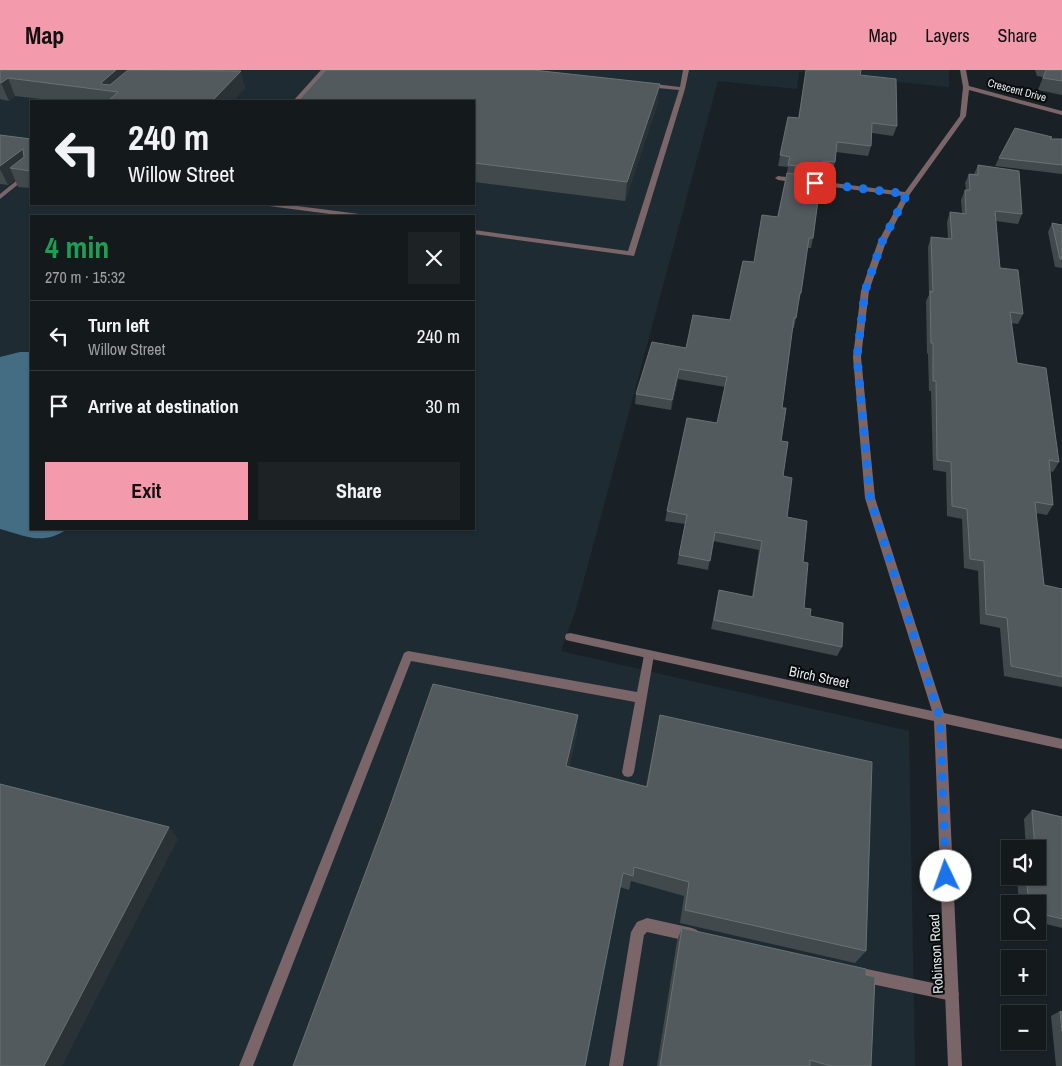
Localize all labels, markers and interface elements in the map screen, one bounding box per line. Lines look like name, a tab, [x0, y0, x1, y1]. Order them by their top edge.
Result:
text: Map	[25, 19, 64, 51]
text: Map	[869, 23, 897, 48]
text: Layers	[925, 23, 970, 48]
text: Share	[998, 23, 1037, 48]
street label: Crescent Drive	[986, 75, 1048, 105]
text: 240 m	[128, 114, 209, 161]
icon: left	[45, 120, 110, 185]
text: Willow Street	[128, 159, 234, 189]
pin	[794, 162, 836, 204]
icon: arrive	[801, 169, 829, 197]
text: 4 min	[45, 227, 109, 267]
button: close	[408, 232, 460, 284]
text: 270 m · 15:32	[45, 266, 125, 288]
text: Turn left	[88, 312, 149, 338]
icon: left	[45, 322, 73, 350]
text: 240 m	[417, 323, 460, 349]
text: Willow Street	[88, 338, 165, 360]
icon: arrive	[45, 392, 73, 420]
text: Arrive at destination	[88, 393, 239, 419]
text: 30 m	[425, 393, 460, 419]
button: Exit	[45, 462, 248, 520]
button: Share	[258, 462, 460, 520]
street label: Birch Street	[787, 662, 851, 692]
map controls	[1001, 840, 1046, 1050]
button: sound	[1001, 840, 1046, 885]
position arrow	[919, 849, 971, 901]
button: search	[1001, 895, 1046, 940]
street label: Robinson Road	[925, 914, 947, 994]
button: +	[1001, 950, 1046, 995]
button: −	[1001, 1005, 1046, 1050]

